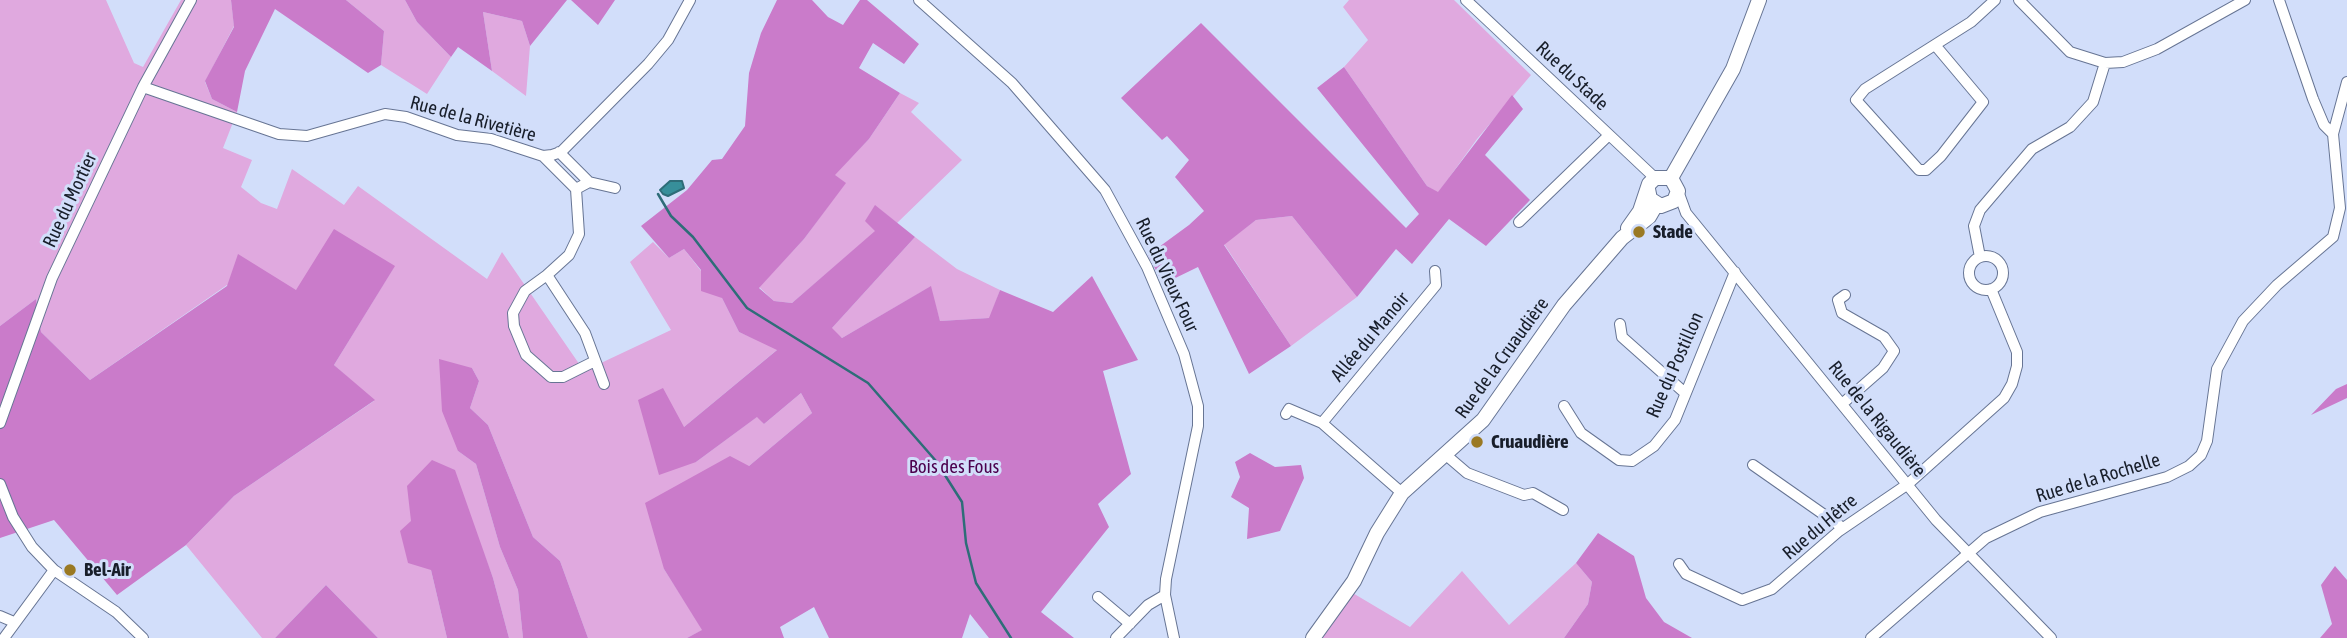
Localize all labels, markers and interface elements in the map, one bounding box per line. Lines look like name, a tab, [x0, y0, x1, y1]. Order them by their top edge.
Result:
street label: Rue du Stade	[1531, 37, 1613, 115]
street label: Rue de la Rivetière	[408, 91, 538, 147]
street label: Rue du Mortier	[38, 149, 102, 251]
street label: Rue du Vieux Four	[1131, 214, 1203, 336]
place label: Stade	[1653, 221, 1693, 243]
marker: Stade	[1631, 224, 1647, 240]
street label: Allée du Manoir	[1326, 288, 1414, 386]
street label: Rue de la Cruaudière	[1450, 293, 1554, 423]
street label: Rue du Postillon	[1642, 309, 1708, 421]
street label: Rue de la Rigaudière	[1823, 356, 1931, 482]
place label: Cruaudière	[1491, 431, 1569, 453]
marker: Cruaudière	[1469, 434, 1485, 450]
street label: Rue de la Rochelle	[2033, 448, 2163, 508]
park label: Bois des Fous	[909, 456, 999, 478]
street label: Rue du Hêtre	[1778, 489, 1862, 565]
place label: Bel-Air	[84, 559, 131, 581]
marker: Bel-Air	[62, 562, 78, 578]

